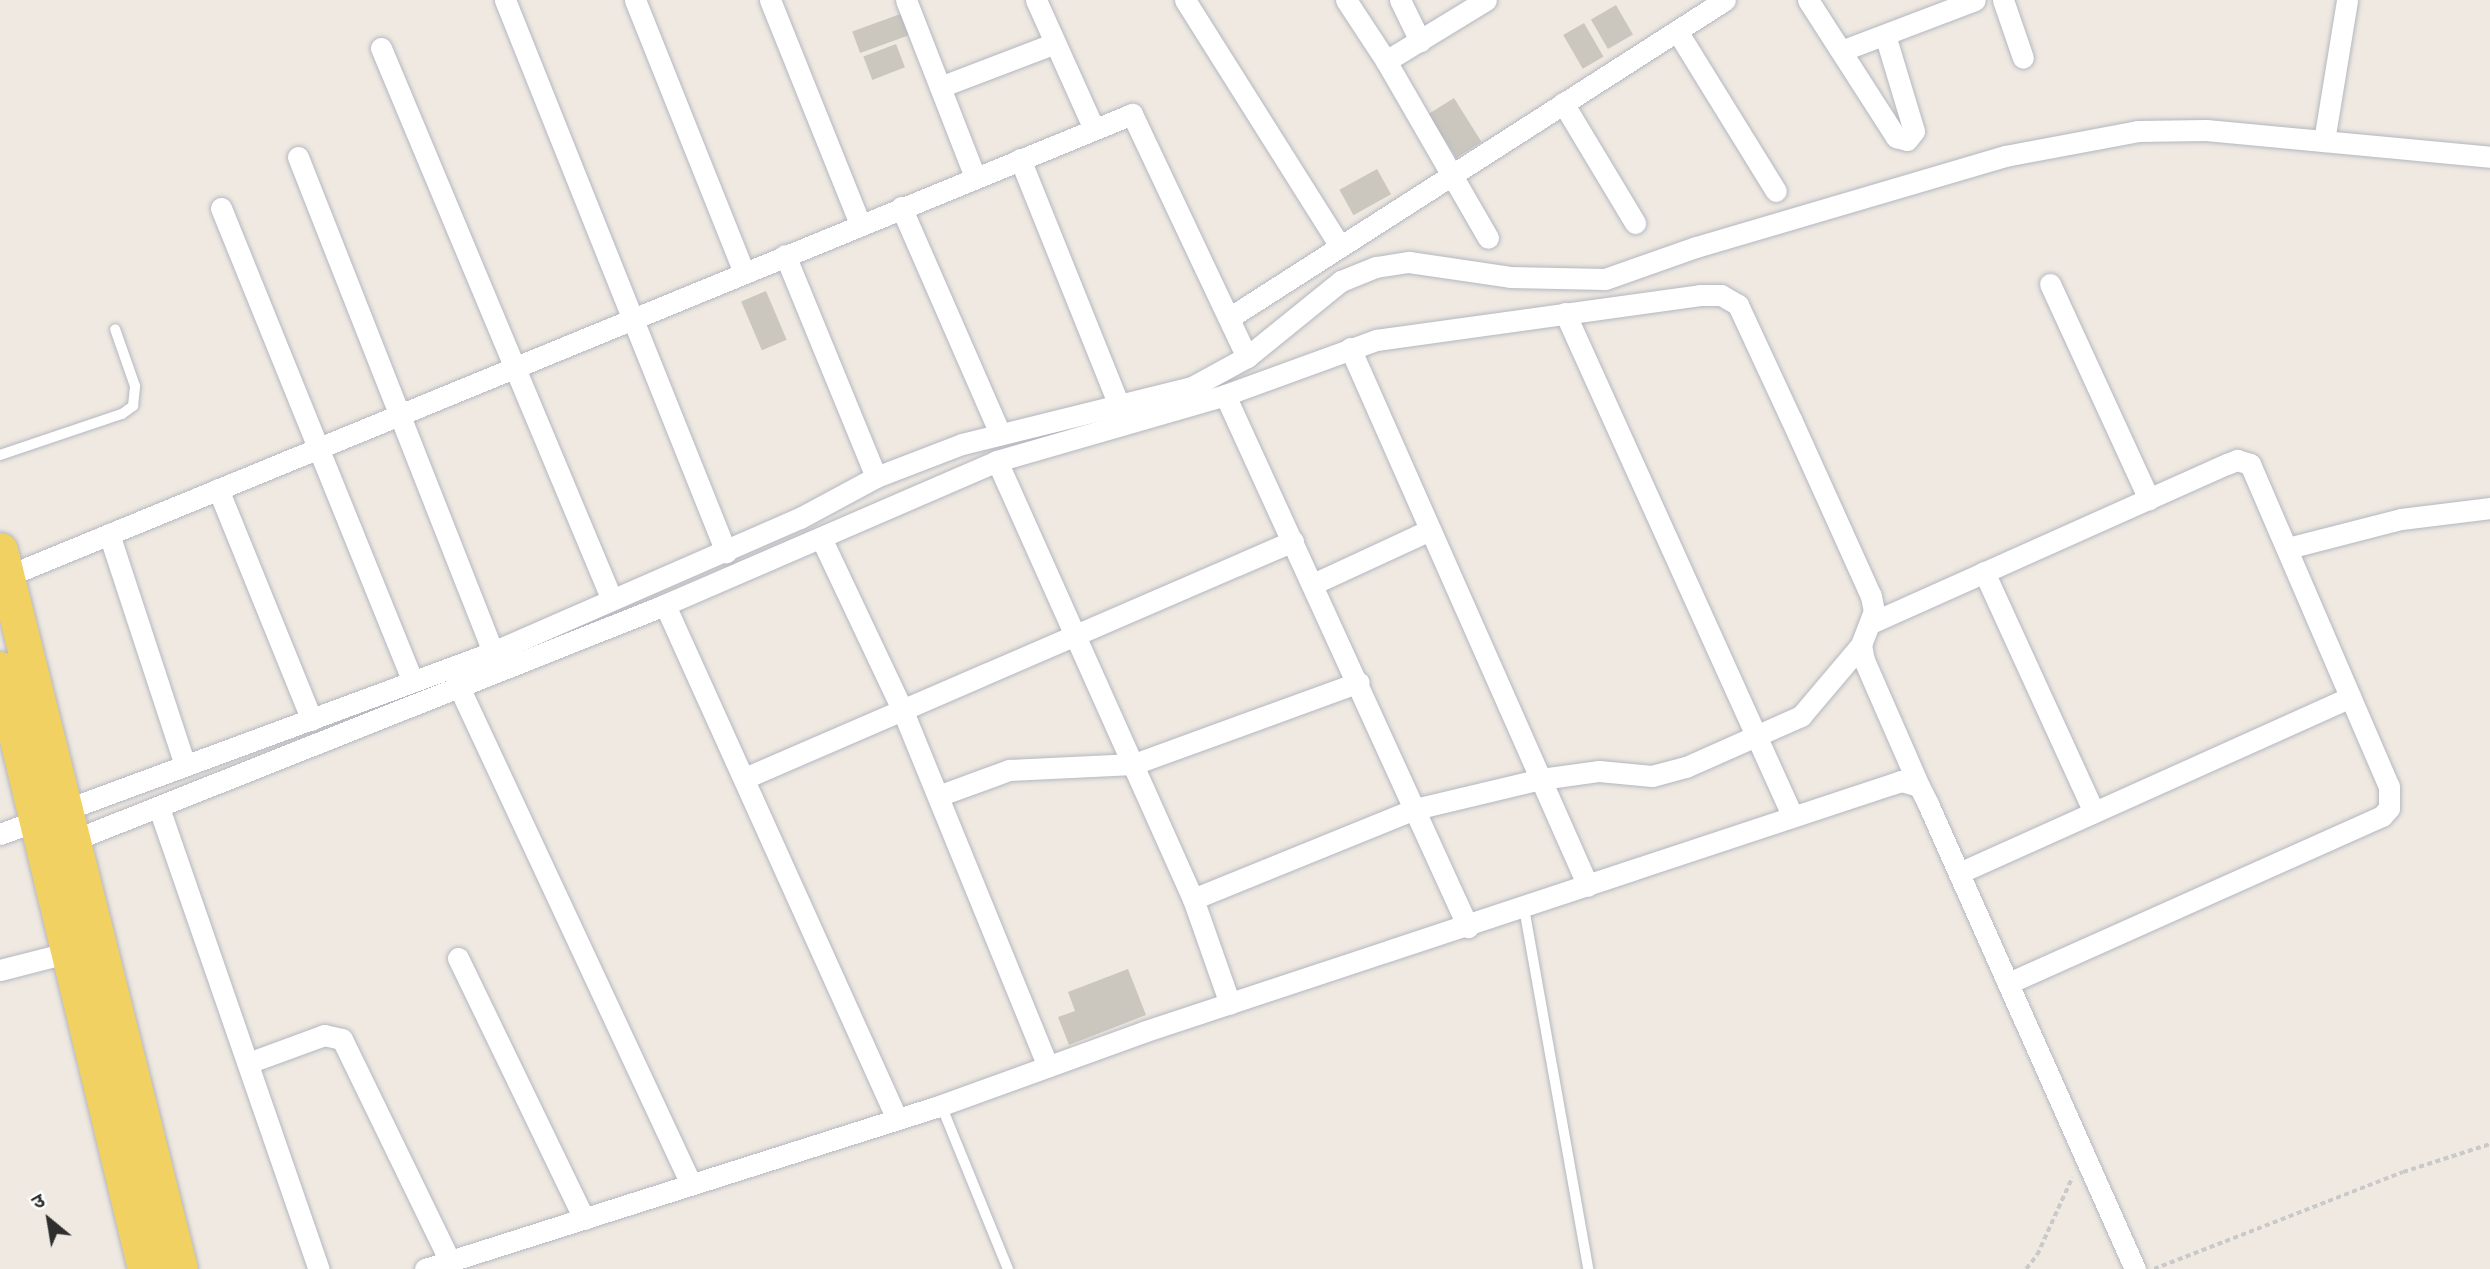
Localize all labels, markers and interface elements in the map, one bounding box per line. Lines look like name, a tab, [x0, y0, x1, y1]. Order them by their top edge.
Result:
north arrow	[14, 1185, 84, 1255]
text: उ	[28, 1189, 49, 1214]

